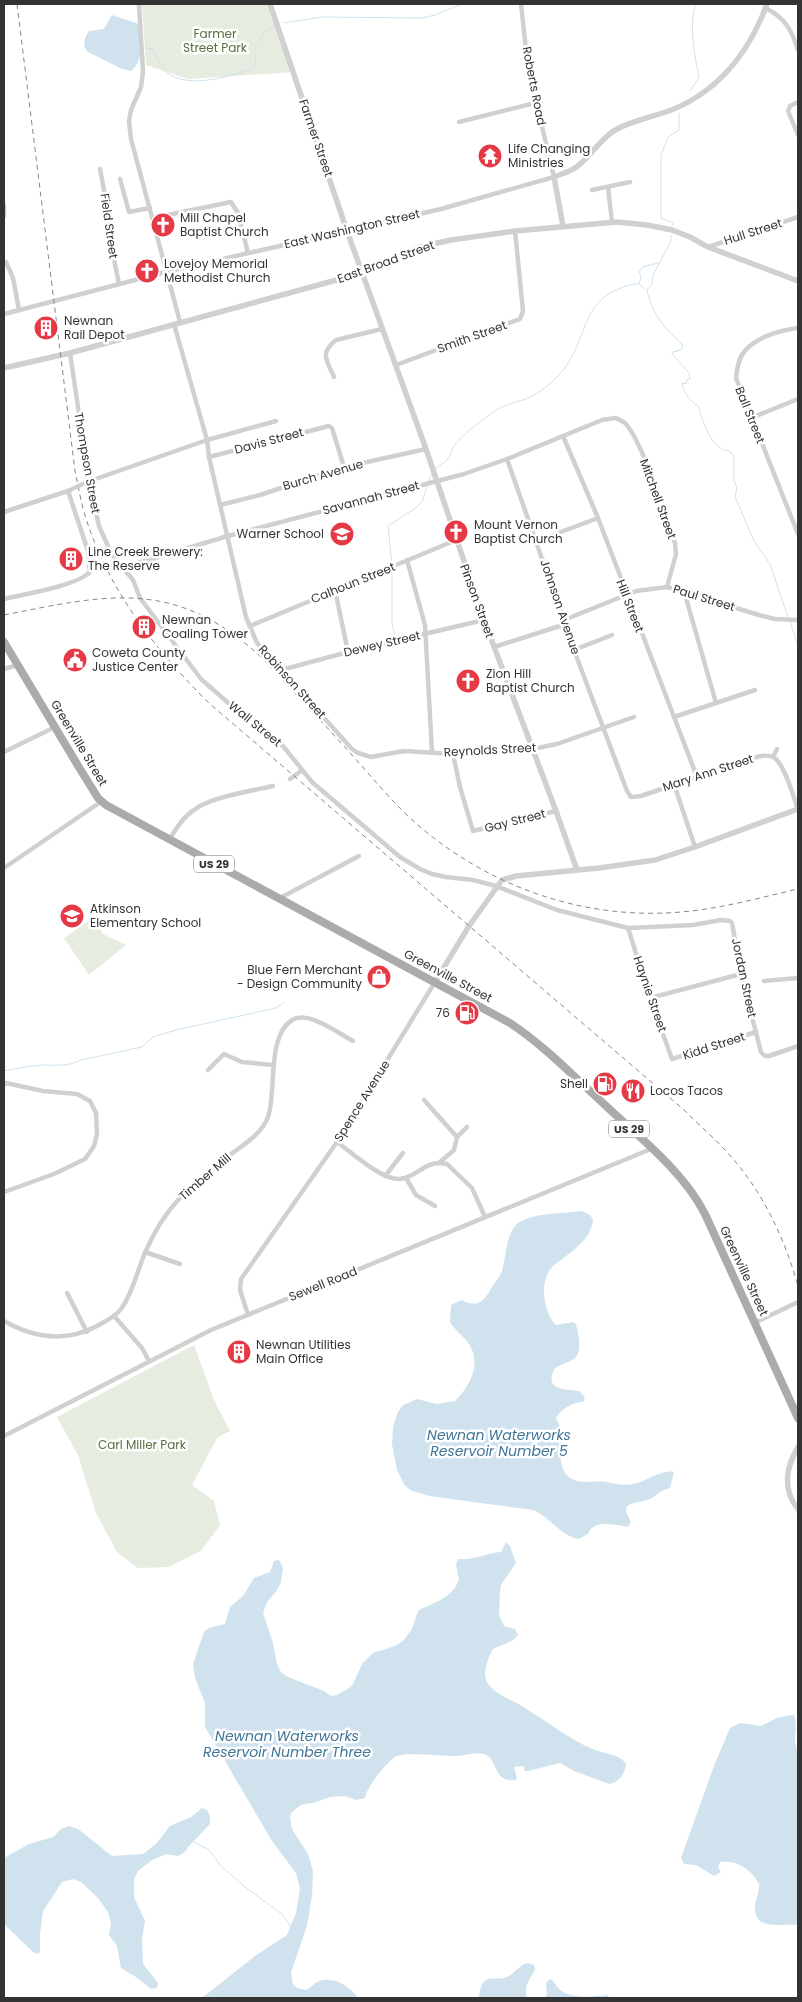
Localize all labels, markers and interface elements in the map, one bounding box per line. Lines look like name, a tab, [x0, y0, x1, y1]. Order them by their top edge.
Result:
park label: Farmer Street Park	[183, 25, 248, 56]
street label: Roberts Road	[519, 45, 550, 127]
street label: Farmer Street	[295, 97, 338, 179]
place label: Life Changing Ministries	[508, 140, 590, 171]
temple icon: Life Changing Ministries	[477, 143, 503, 169]
street label: Field Street	[96, 192, 122, 260]
street label: East Washington Street	[282, 205, 421, 252]
place label: Mill Chapel Baptist Church	[180, 209, 269, 240]
church icon: Mill Chapel Baptist Church	[150, 212, 176, 238]
street label: Hull Street	[722, 214, 784, 249]
street label: East Broad Street	[335, 236, 437, 287]
place label: Lovejoy Memorial Methodist Church	[164, 255, 270, 286]
church icon: Lovejoy Memorial Methodist Church	[134, 258, 160, 284]
place label: Newnan Rail Depot	[64, 312, 125, 343]
building icon: Newnan Rail Depot	[33, 315, 59, 341]
street label: Smith Street	[435, 316, 509, 357]
street label: Ball Street	[731, 384, 770, 446]
street label: Thompson Street	[70, 411, 105, 515]
street label: Davis Street	[232, 423, 305, 458]
street label: Burch Avenue	[281, 455, 365, 494]
street label: Mitchell Street	[636, 456, 681, 541]
street label: Savannah Street	[321, 476, 421, 519]
place label: Mount Vernon Baptist Church	[474, 516, 563, 547]
church icon: Mount Vernon Baptist Church	[443, 519, 469, 545]
school or university icon: Warner School	[329, 521, 355, 547]
place label: Warner School	[237, 525, 324, 542]
place label: Line Creek Brewery: The Reserve	[88, 543, 203, 574]
building icon: Line Creek Brewery: The Reserve	[58, 546, 84, 572]
street label: Johnson Avenue	[536, 557, 585, 657]
street label: Calhoun Street	[308, 558, 397, 607]
street label: Pinson Street	[456, 561, 499, 640]
street label: Hill Street	[613, 577, 648, 635]
street label: Paul Street	[671, 580, 737, 615]
place label: Newnan Coaling Tower	[162, 611, 248, 642]
building icon: Newnan Coaling Tower	[131, 614, 157, 640]
street label: Dewey Street	[342, 626, 422, 661]
street label: Robinson Street	[255, 641, 330, 722]
place label: Coweta County Justice Center	[92, 644, 186, 675]
public building icon: Coweta County Justice Center	[62, 647, 88, 673]
place label: Zion Hill Baptist Church	[486, 665, 575, 696]
church icon: Zion Hill Baptist Church	[455, 668, 481, 694]
street label: Greenville Street	[47, 696, 112, 789]
street label: Wall Street	[225, 697, 286, 750]
street label: Reynolds Street	[443, 739, 537, 760]
street label: Mary Ann Street	[660, 750, 755, 795]
street label: Gay Street	[482, 805, 547, 836]
road number: US 29	[194, 856, 234, 872]
place label: Atkinson Elementary School	[90, 900, 201, 931]
school or university icon: Atkinson Elementary School	[59, 903, 85, 929]
street label: Jordan Street	[728, 937, 761, 1019]
street label: Greenville Street	[401, 945, 495, 1006]
street label: Haynie Street	[629, 953, 671, 1034]
place label: Blue Fern Merchant - Design Community	[237, 961, 362, 992]
shop icon: Blue Fern Merchant - Design Community	[366, 964, 392, 990]
fuel station icon: 76	[454, 1000, 480, 1026]
place label: 76	[436, 1004, 450, 1021]
street label: Kidd Street	[680, 1027, 747, 1064]
street label: Spence Avenue	[330, 1057, 393, 1145]
fuel station icon: Shell	[592, 1071, 618, 1097]
place label: Shell	[560, 1075, 588, 1092]
restaurant icon: Locos Tacos	[620, 1078, 646, 1104]
place label: Locos Tacos	[650, 1082, 723, 1099]
road number: US 29	[609, 1120, 649, 1138]
street label: Timber Mill	[175, 1149, 235, 1204]
street label: Greenville Street	[716, 1223, 773, 1319]
street label: Sewell Road	[286, 1262, 359, 1305]
place label: Newnan Utilities Main Office	[256, 1336, 351, 1367]
building icon: Newnan Utilities Main Office	[226, 1339, 252, 1365]
water label: Newnan Waterworks Reservoir Number 5	[427, 1425, 571, 1461]
park label: Carl Miller Park	[98, 1436, 187, 1453]
water label: Newnan Waterworks Reservoir Number Three	[203, 1726, 371, 1762]

